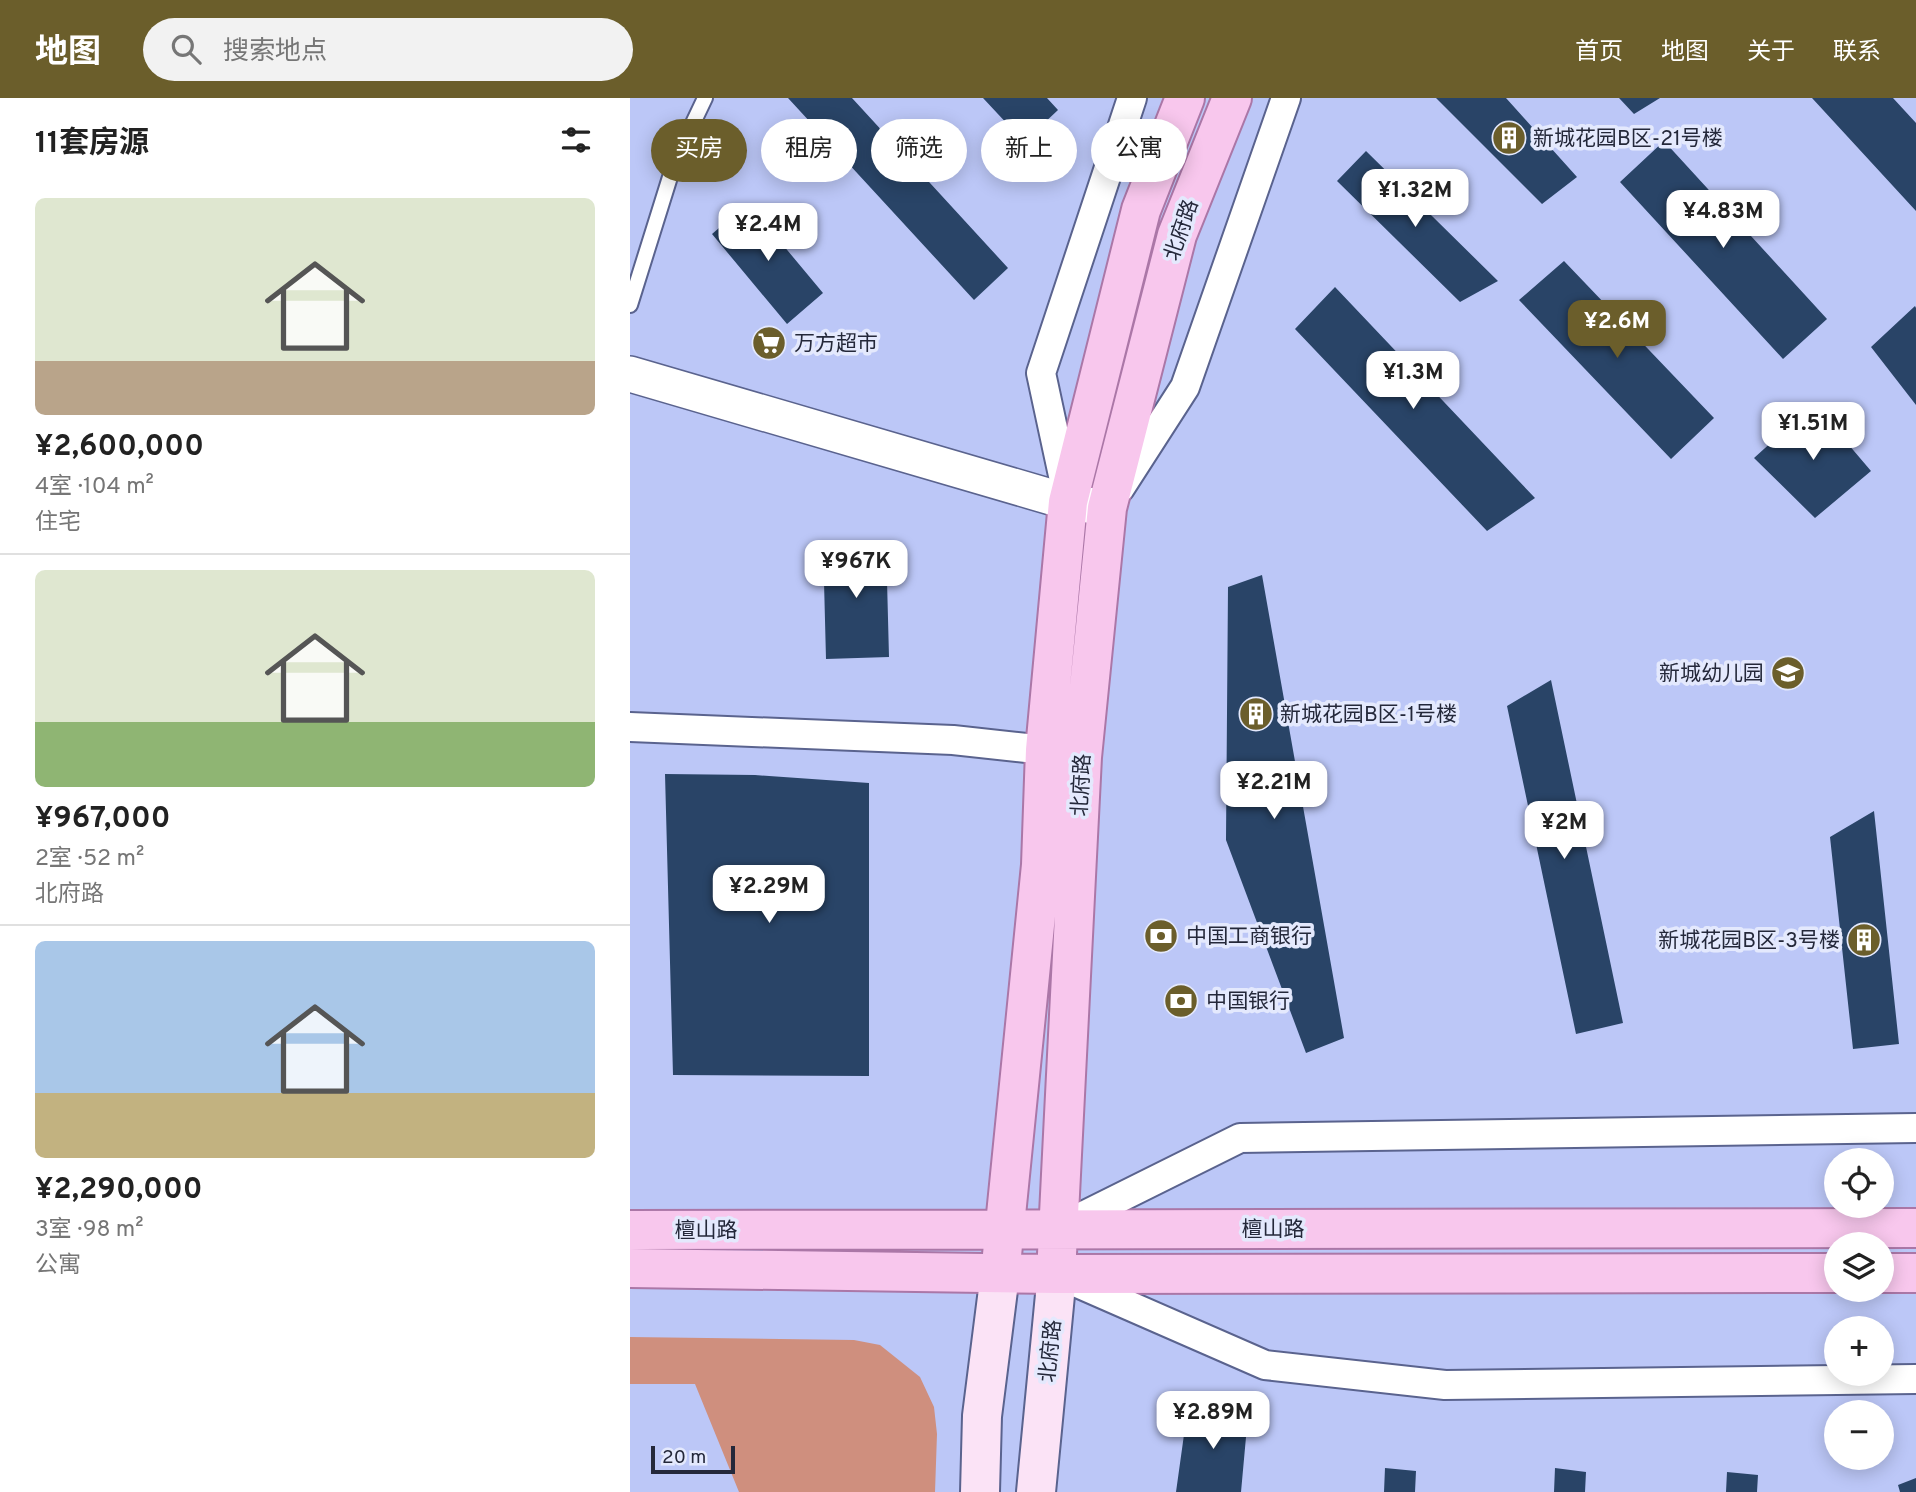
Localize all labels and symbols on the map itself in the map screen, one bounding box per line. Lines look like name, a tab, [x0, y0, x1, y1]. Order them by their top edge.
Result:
building icon: 新城花园B区-21号楼	[1490, 119, 1528, 157]
place label: 新城花园B区-21号楼	[1533, 126, 1723, 153]
pin: ¥1.32M	[1358, 170, 1472, 229]
pin: ¥4.83M	[1666, 190, 1780, 250]
street label: 北府路	[1159, 196, 1205, 265]
pin: ¥2.4M	[719, 204, 817, 263]
pin: ¥2.6M	[1568, 300, 1666, 360]
supermarket icon: 万方超市	[750, 324, 788, 362]
place label: 万方超市	[794, 331, 878, 358]
pin: ¥1.3M	[1364, 352, 1462, 411]
pin: ¥1.51M	[1756, 402, 1870, 462]
pin: ¥967K	[807, 540, 905, 600]
school or university icon: 新城幼儿园	[1769, 654, 1807, 692]
place label: 新城幼儿园	[1659, 661, 1764, 688]
building icon: 新城花园B区-1号楼	[1237, 695, 1275, 733]
place label: 新城花园B区-1号楼	[1280, 702, 1457, 729]
street label: 北府路	[1067, 753, 1098, 817]
pin: ¥2.21M	[1217, 762, 1331, 821]
pin: ¥2M	[1530, 802, 1598, 861]
pin: ¥2.29M	[712, 866, 826, 925]
bank icon: 中国工商银行	[1142, 917, 1180, 955]
building icon: 新城花园B区-3号楼	[1845, 921, 1883, 959]
place label: 中国工商银行	[1186, 924, 1312, 951]
place label: 新城花园B区-3号楼	[1658, 928, 1840, 955]
bank icon: 中国银行	[1162, 982, 1200, 1020]
place label: 中国银行	[1206, 989, 1290, 1016]
street label: 檀山路	[1242, 1217, 1305, 1244]
street label: 檀山路	[675, 1218, 738, 1245]
street label: 北府路	[1035, 1318, 1068, 1384]
pin: ¥2.89M	[1156, 1392, 1270, 1451]
scale bar	[651, 1443, 735, 1475]

